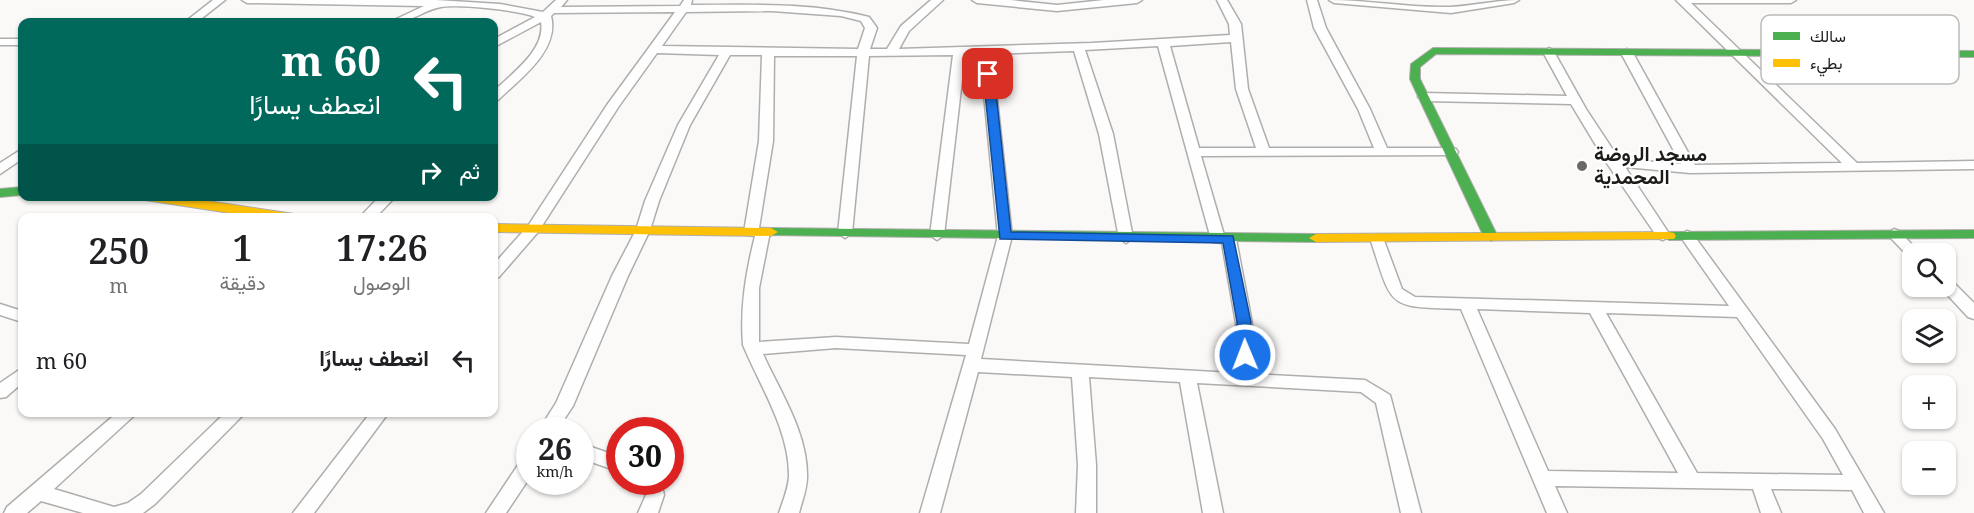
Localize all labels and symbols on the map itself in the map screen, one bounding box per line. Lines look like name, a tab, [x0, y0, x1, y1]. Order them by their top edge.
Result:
legend	[1761, 15, 1959, 84]
text: سالك	[1810, 25, 1846, 47]
pin	[962, 48, 1013, 99]
text: بطيء	[1810, 52, 1842, 77]
place label: مسجد الروضة المحمدية	[1594, 140, 1707, 190]
marker: مسجد الروضة المحمدية	[1575, 159, 1589, 173]
position arrow	[1213, 323, 1277, 387]
speed limit sign: 30	[606, 417, 684, 495]

